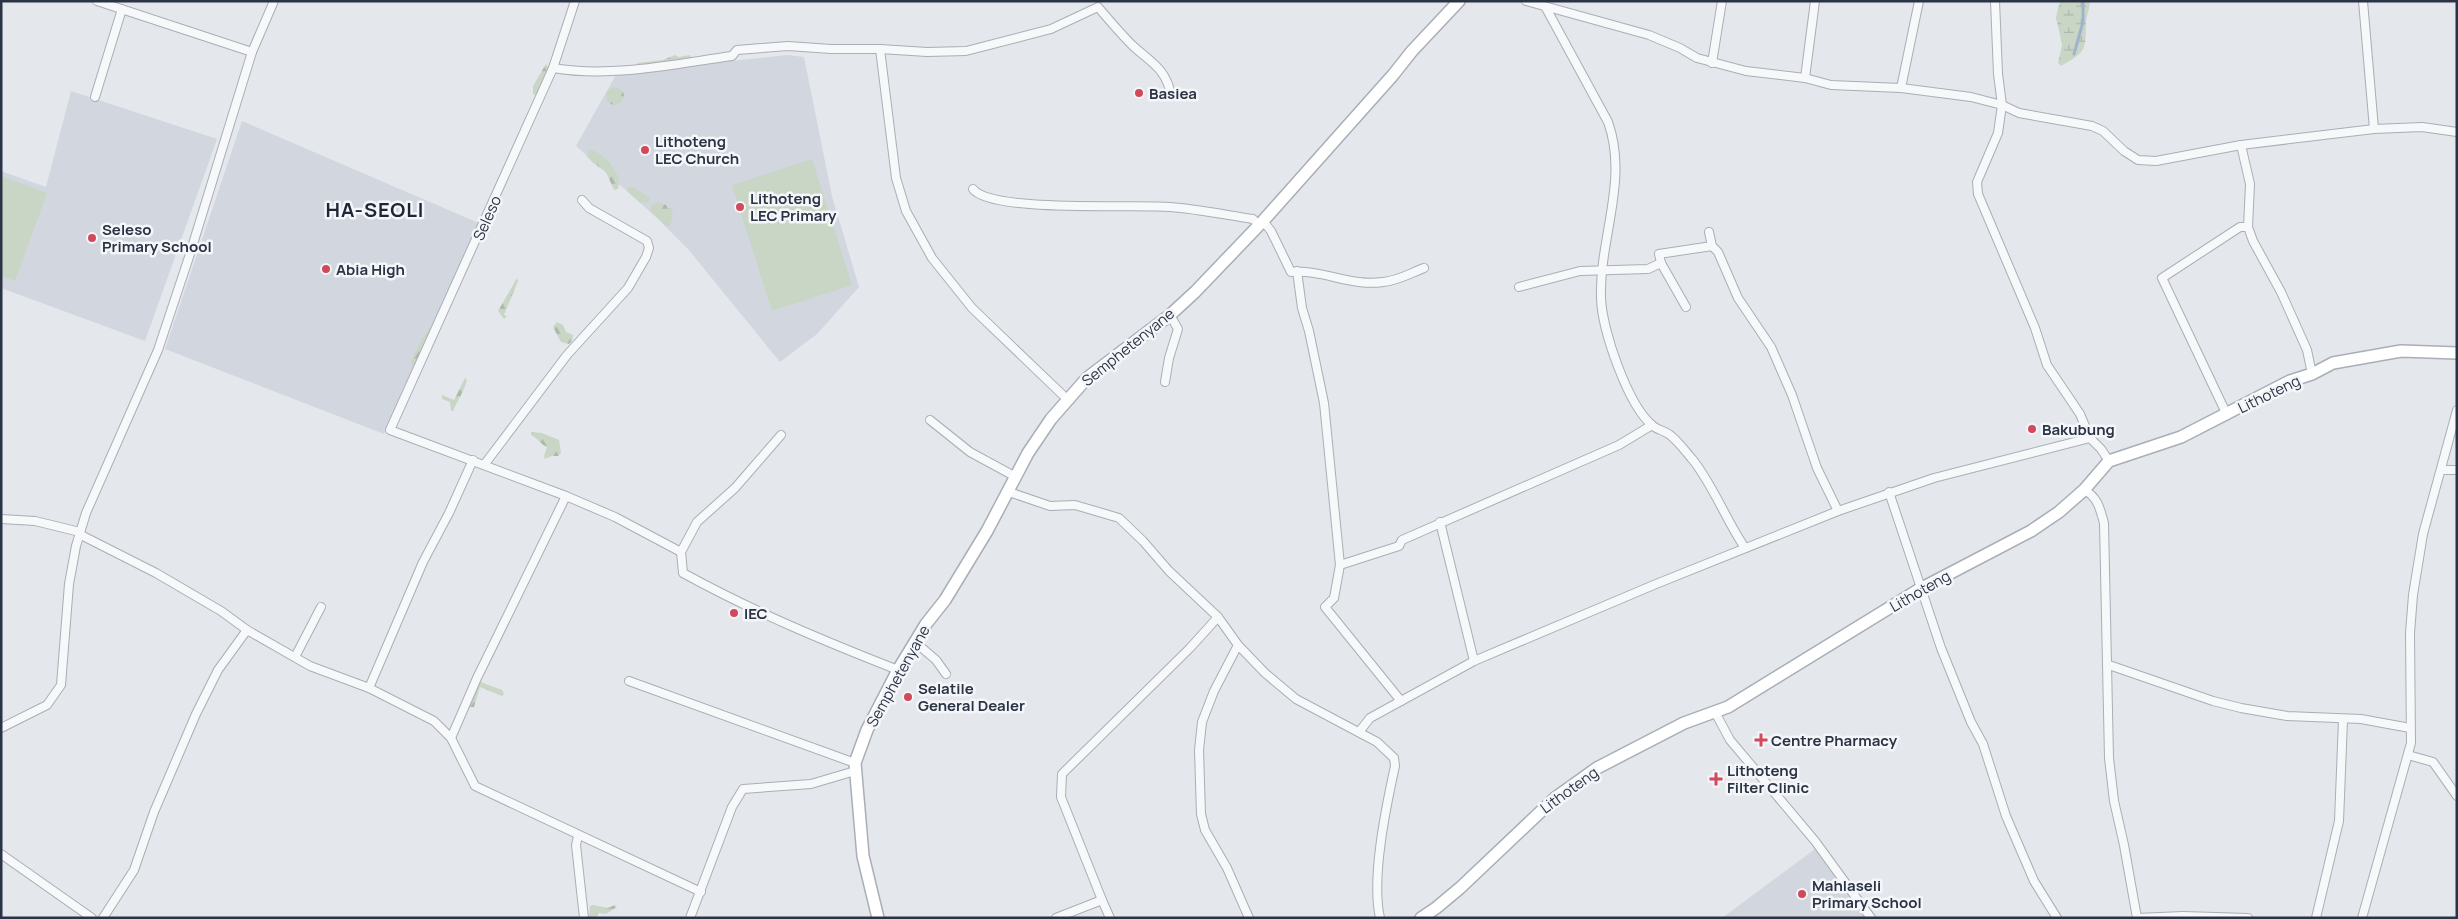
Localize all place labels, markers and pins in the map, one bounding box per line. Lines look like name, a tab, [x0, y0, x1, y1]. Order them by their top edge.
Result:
place label: Basiea	[1149, 83, 1197, 104]
marker: Basiea	[1133, 87, 1145, 99]
place label: Lithoteng LEC Church	[655, 131, 739, 169]
marker: Lithoteng LEC Church	[639, 144, 651, 156]
place label: Lithoteng LEC Primary	[750, 188, 837, 226]
marker: Lithoteng LEC Primary	[734, 201, 746, 213]
place label: Seleso Primary School	[102, 219, 212, 257]
marker: Seleso Primary School	[86, 232, 98, 244]
place label: Abia High	[336, 259, 405, 280]
marker: Abia High	[320, 263, 332, 275]
place label: Bakubung	[2042, 419, 2115, 440]
marker: Bakubung	[2026, 423, 2038, 435]
place label: IEC	[744, 603, 768, 624]
marker: IEC	[728, 607, 740, 619]
place label: Selatile General Dealer	[918, 678, 1025, 716]
marker: Selatile General Dealer	[902, 691, 914, 703]
place label: Centre Pharmacy	[1771, 730, 1898, 751]
marker: Centre Pharmacy	[1755, 734, 1767, 746]
place label: Lithoteng Filter Clinic	[1727, 760, 1809, 798]
marker: Lithoteng Filter Clinic	[1709, 772, 1723, 786]
place label: Mahlaseli Primary School	[1812, 875, 1922, 913]
marker: Mahlaseli Primary School	[1796, 888, 1808, 900]

